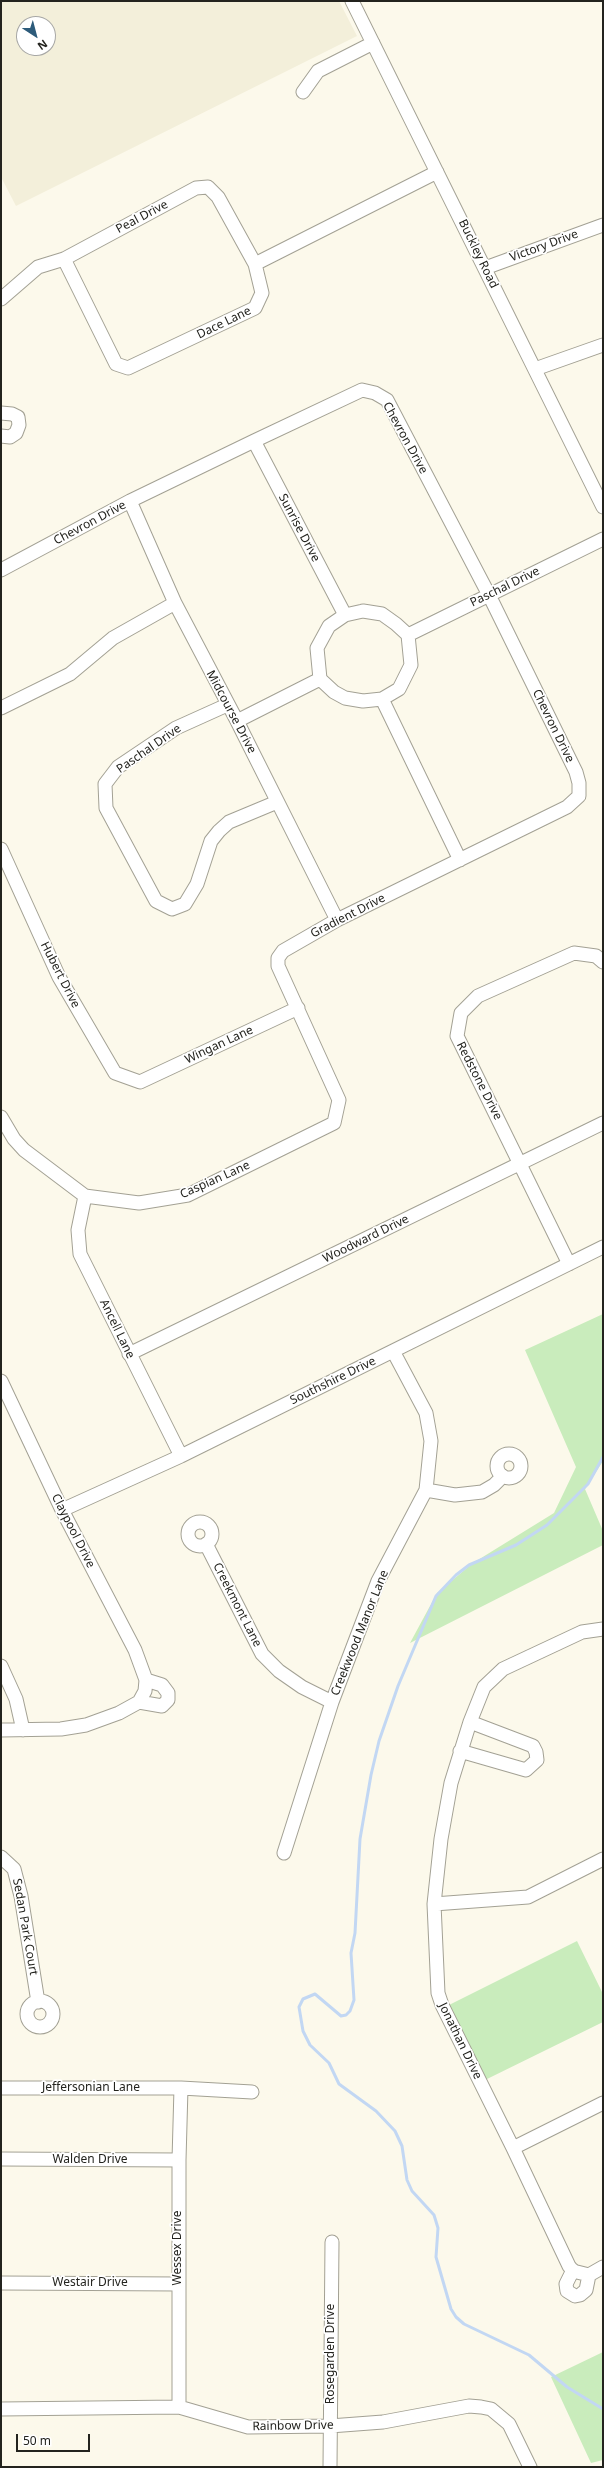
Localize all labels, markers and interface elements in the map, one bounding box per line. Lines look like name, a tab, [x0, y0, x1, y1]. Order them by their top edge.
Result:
north arrow	[16, 16, 56, 56]
text: N	[35, 37, 51, 54]
street label: Peal Drive	[114, 197, 170, 237]
street label: Buckley Road	[455, 217, 501, 291]
street label: Victory Drive	[508, 227, 580, 265]
street label: Dace Lane	[195, 304, 253, 342]
street label: Chevron Drive	[379, 400, 431, 476]
street label: Sunrise Drive	[275, 492, 323, 564]
street label: Chevron Drive	[51, 498, 129, 548]
street label: Paschal Drive	[468, 564, 542, 610]
street label: Midcourse Drive	[203, 668, 259, 756]
street label: Chevron Drive	[529, 687, 577, 765]
street label: Paschal Drive	[114, 721, 184, 777]
street label: Gradient Drive	[308, 891, 388, 941]
street label: Hubert Drive	[37, 939, 83, 1011]
street label: Wingan Lane	[183, 1023, 255, 1067]
street label: Redstone Drive	[453, 1039, 505, 1123]
street label: Caspian Lane	[178, 1158, 252, 1202]
street label: Woodward Drive	[321, 1212, 411, 1266]
street label: Ancell Lane	[96, 1297, 138, 1361]
street label: Southshire Drive	[288, 1354, 378, 1408]
street label: Claypool Drive	[48, 1492, 98, 1570]
street label: Creekmont Lane	[210, 1560, 264, 1650]
street label: Creekwood Manor Lane	[328, 1568, 392, 1698]
street label: Sedan Park Court	[9, 1877, 41, 1977]
street label: Jonathan Drive	[435, 2000, 485, 2082]
street label: Jeffersonian Lane	[42, 2081, 140, 2095]
street label: Walden Drive	[52, 2153, 128, 2167]
street label: Wessex Drive	[171, 2211, 185, 2285]
street label: Westair Drive	[52, 2276, 128, 2290]
street label: Rosegarden Drive	[324, 2304, 338, 2404]
street label: Rainbow Drive	[252, 2418, 334, 2434]
scale bar	[18, 2426, 92, 2452]
text: 50 m	[23, 2432, 51, 2449]

